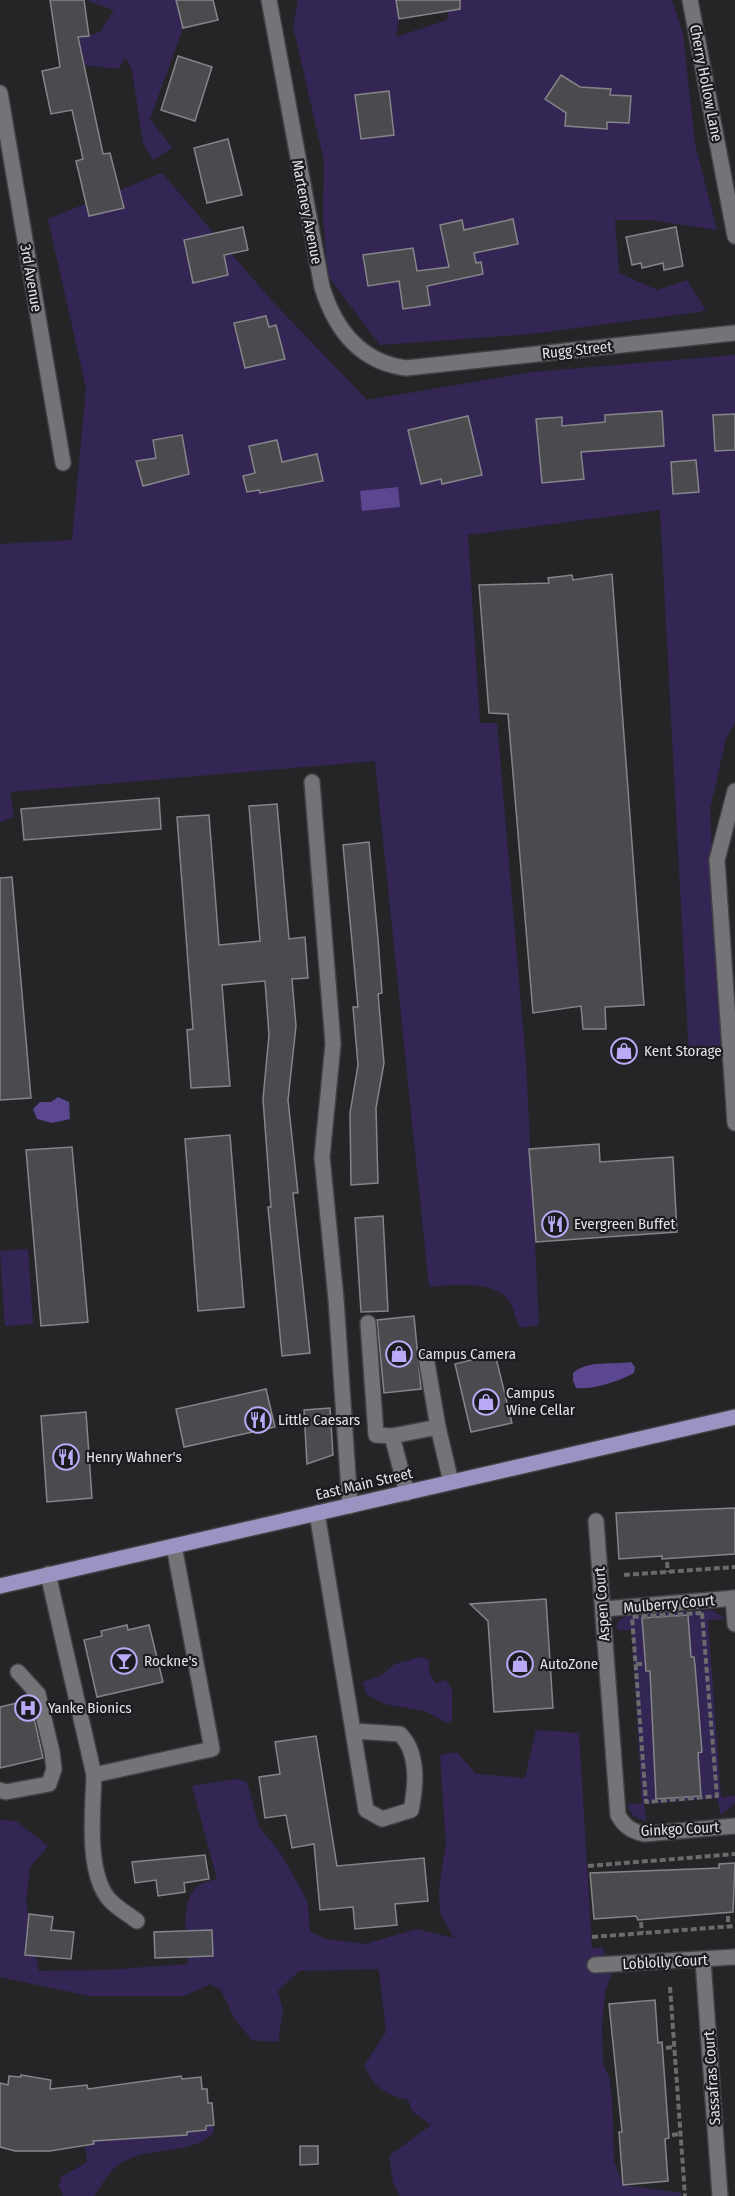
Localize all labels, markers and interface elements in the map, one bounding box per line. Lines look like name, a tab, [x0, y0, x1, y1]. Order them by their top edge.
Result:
street label: Cherry Hollow Lane	[686, 23, 726, 143]
street label: Marteney Avenue	[288, 158, 326, 266]
street label: 3rd Avenue	[16, 243, 46, 313]
street label: Rugg Street	[541, 337, 613, 363]
shop icon: Kent Storage	[609, 1036, 639, 1066]
place label: Kent Storage	[644, 1042, 722, 1060]
restaurant icon: Evergreen Buffet	[540, 1209, 570, 1239]
place label: Evergreen Buffet	[574, 1215, 675, 1233]
shop icon: Campus Camera	[384, 1339, 414, 1369]
place label: Campus Camera	[418, 1345, 516, 1363]
place label: Campus Wine Cellar	[506, 1384, 576, 1419]
shop icon: Campus Wine Cellar	[471, 1387, 501, 1417]
restaurant icon: Little Caesars	[243, 1405, 273, 1435]
place label: Little Caesars	[278, 1411, 360, 1429]
restaurant icon: Henry Wahner's	[51, 1442, 81, 1472]
place label: Henry Wahner's	[86, 1448, 182, 1466]
street label: East Main Street	[314, 1464, 414, 1504]
street label: Aspen Court	[590, 1566, 614, 1642]
street label: Mulberry Court	[623, 1591, 716, 1617]
bar icon: Rockne's	[109, 1646, 139, 1676]
shop icon: AutoZone	[505, 1649, 535, 1679]
place label: Rockne's	[144, 1652, 198, 1670]
place label: AutoZone	[540, 1655, 598, 1673]
hospital icon: Yanke Bionics	[13, 1693, 43, 1723]
place label: Yanke Bionics	[48, 1699, 132, 1717]
street label: Ginkgo Court	[640, 1818, 720, 1840]
street label: Loblolly Court	[622, 1951, 708, 1973]
street label: Sassafras Court	[700, 2030, 724, 2126]

